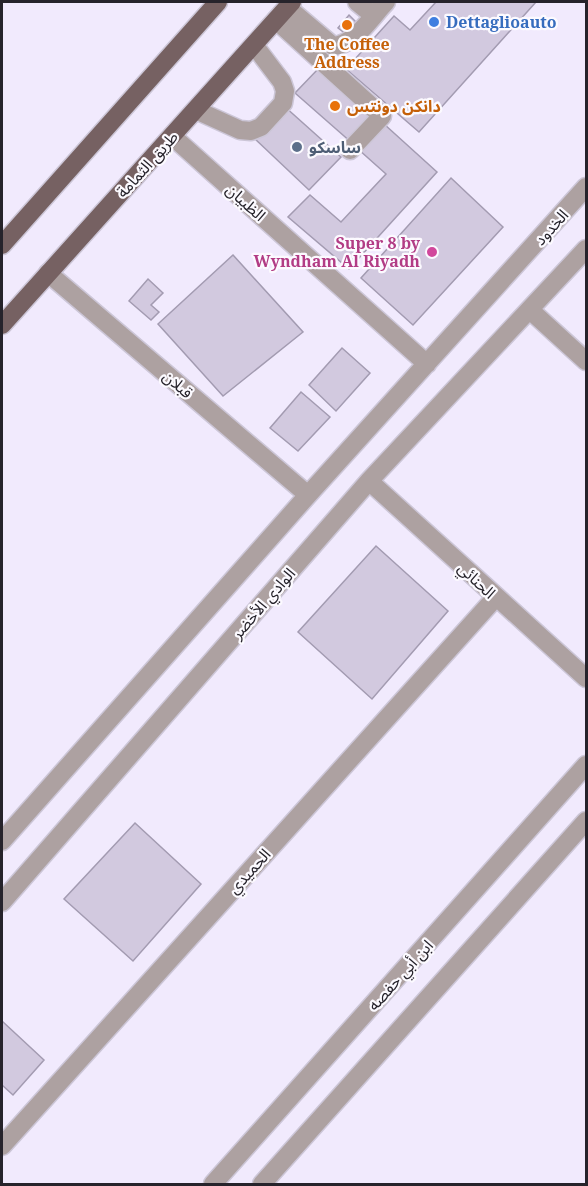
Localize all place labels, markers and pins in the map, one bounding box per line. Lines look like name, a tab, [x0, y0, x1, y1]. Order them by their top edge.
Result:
place label: Dettaglioauto	[446, 11, 557, 33]
marker: Dettaglioauto	[427, 15, 441, 29]
marker: The Coffee Address	[340, 18, 354, 32]
place label: The Coffee Address	[304, 33, 390, 73]
place label: دانكن دونتس	[347, 95, 441, 117]
marker: دانكن دونتس	[328, 99, 342, 113]
place label: ساسكو	[309, 136, 361, 158]
marker: ساسكو	[290, 140, 304, 154]
place label: Super 8 by Wyndham Al Riyadh	[254, 232, 421, 272]
marker: Super 8 by Wyndham Al Riyadh	[425, 245, 439, 259]

